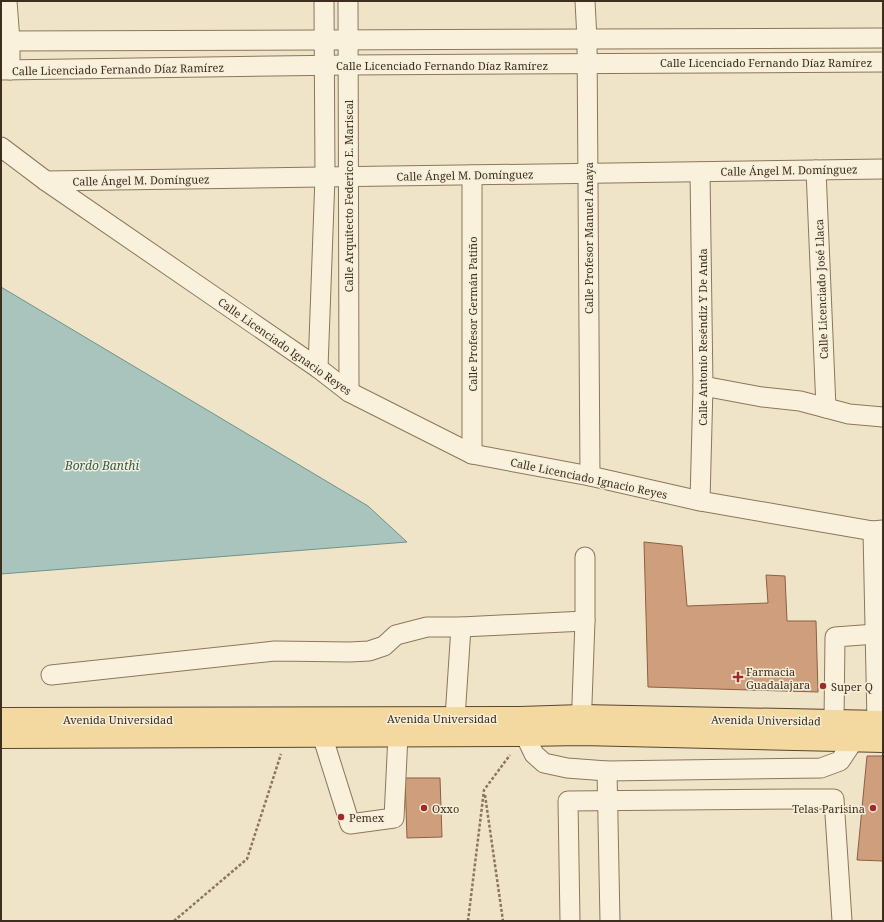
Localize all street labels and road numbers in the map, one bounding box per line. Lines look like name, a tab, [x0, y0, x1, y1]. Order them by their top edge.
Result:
street label: Calle Licenciado Fernando Díaz Ramírez	[660, 55, 872, 70]
street label: Calle Licenciado Fernando Díaz Ramírez	[336, 58, 548, 73]
street label: Calle Licenciado Fernando Díaz Ramírez	[12, 60, 224, 78]
street label: Calle Arquitecto Federico E. Mariscal	[341, 99, 356, 292]
street label: Calle Ángel M. Domínguez	[720, 161, 858, 179]
street label: Calle Profesor Manuel Anaya	[581, 162, 596, 314]
street label: Calle Ángel M. Domínguez	[396, 166, 534, 184]
street label: Calle Ángel M. Domínguez	[72, 171, 210, 189]
street label: Calle Licenciado José Llaca	[811, 219, 831, 359]
street label: Calle Profesor Germán Patiño	[465, 236, 480, 392]
street label: Calle Antonio Reséndiz Y De Anda	[695, 248, 710, 426]
street label: Calle Licenciado Ignacio Reyes	[215, 294, 355, 398]
street label: Calle Licenciado Ignacio Reyes	[509, 454, 669, 502]
street label: Avenida Universidad	[387, 711, 497, 726]
street label: Avenida Universidad	[63, 712, 173, 727]
street label: Avenida Universidad	[711, 712, 821, 728]

